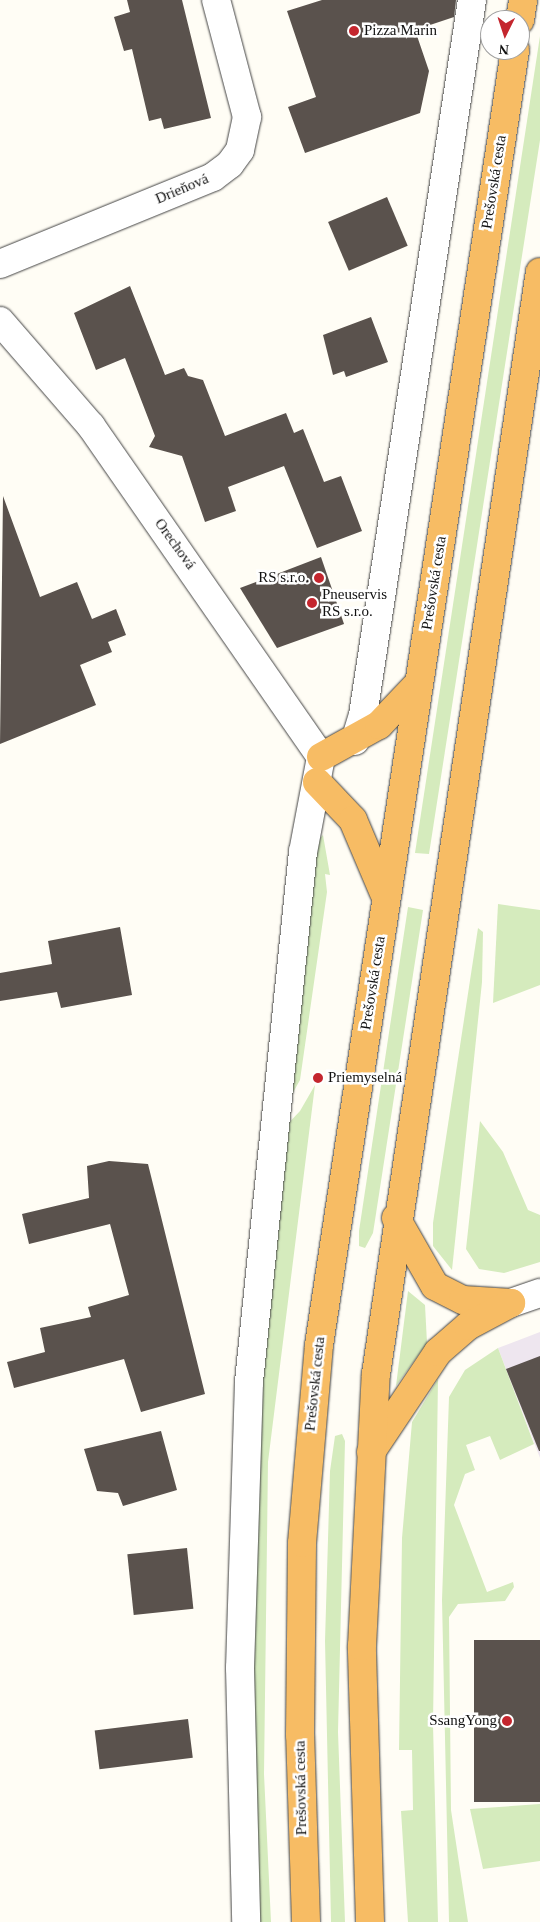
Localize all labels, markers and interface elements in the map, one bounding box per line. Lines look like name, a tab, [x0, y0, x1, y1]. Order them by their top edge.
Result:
north arrow	[480, 10, 530, 60]
place label: Pizza Marin	[364, 22, 437, 40]
marker: Pizza Marin	[348, 25, 360, 37]
text: N	[498, 42, 510, 57]
street label: Prešovská cesta	[478, 134, 510, 230]
street label: Drieňová	[153, 170, 211, 208]
street label: Orechová	[151, 515, 199, 573]
street label: Prešovská cesta	[418, 535, 450, 631]
place label: RS s.r.o.	[258, 569, 309, 587]
marker: RS s.r.o.	[313, 572, 325, 584]
place label: Pneuservis RS s.r.o.	[322, 585, 387, 620]
marker: Pneuservis RS s.r.o.	[306, 597, 318, 609]
street label: Prešovská cesta	[357, 935, 389, 1031]
place label: Priemyselná	[328, 1069, 402, 1087]
marker: Priemyselná	[312, 1072, 324, 1084]
street label: Prešovská cesta	[301, 1336, 329, 1432]
place label: SsangYong	[429, 1712, 497, 1730]
marker: SsangYong	[501, 1715, 513, 1727]
street label: Prešovská cesta	[291, 1741, 311, 1835]

